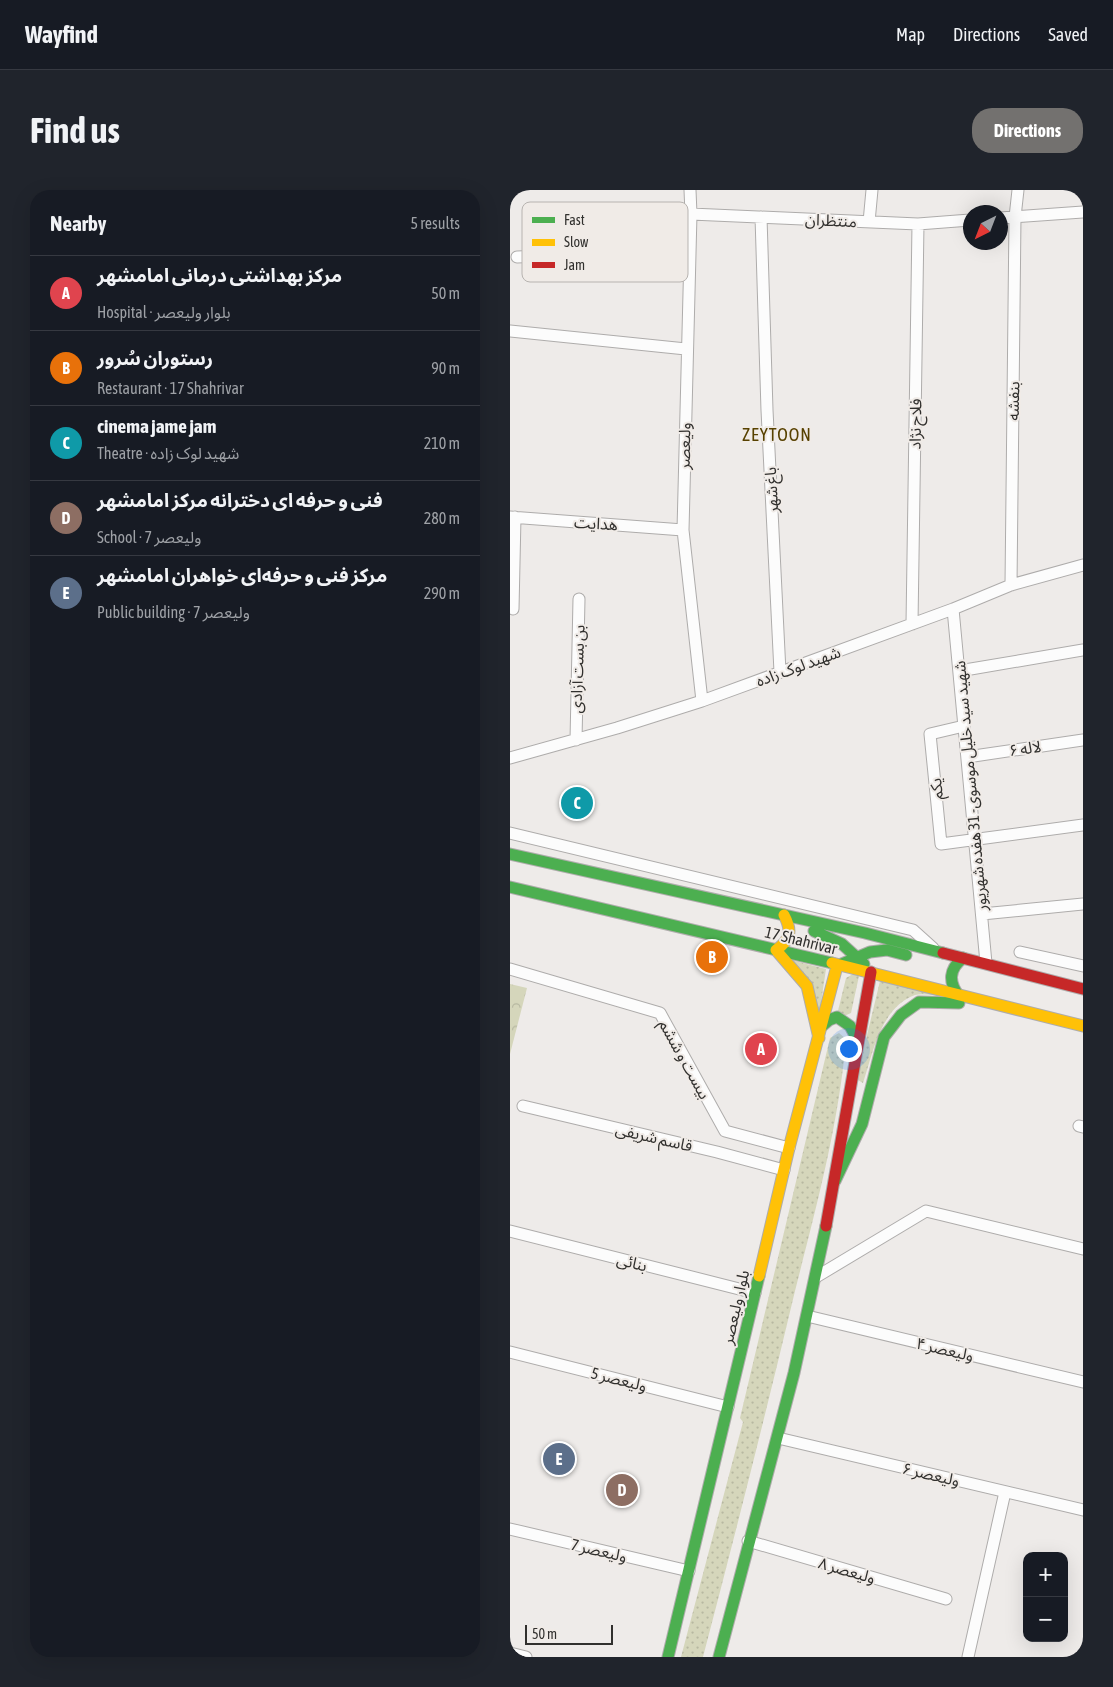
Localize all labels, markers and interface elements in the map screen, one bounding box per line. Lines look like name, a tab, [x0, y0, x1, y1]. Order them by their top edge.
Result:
text: Wayfind	[25, 21, 98, 48]
text: Map	[896, 24, 925, 45]
text: Directions	[953, 24, 1020, 45]
text: Saved	[1048, 24, 1088, 45]
button: Directions	[972, 108, 1083, 153]
text: Find us	[30, 110, 120, 150]
legend	[522, 202, 688, 282]
north arrow	[963, 205, 1008, 250]
street label: منتظران	[805, 210, 857, 231]
text: Nearby	[50, 211, 106, 235]
text: Fast	[564, 212, 585, 228]
text: 5 results	[410, 214, 460, 232]
text: Slow	[564, 234, 589, 250]
text: Jam	[564, 257, 585, 273]
text: مرکز بهداشتی درمانی امامشهر	[97, 264, 342, 286]
text: A	[62, 284, 70, 302]
text: 50 m	[431, 284, 460, 302]
text: Hospital · بلوار ولیعصر	[97, 303, 231, 321]
text: رستوران سُرور	[97, 347, 213, 369]
text: B	[62, 359, 70, 377]
text: 90 m	[431, 359, 460, 377]
text: Restaurant · 17 Shahrivar	[97, 379, 244, 397]
street label: بنفشه	[1004, 381, 1022, 421]
street label: فلاح نژاد	[906, 398, 928, 450]
text: cinema jame jam	[97, 415, 216, 437]
street label: ولیعصر	[675, 422, 694, 471]
district label: ZEYTOON	[742, 424, 812, 445]
text: C	[62, 434, 70, 452]
text: 210 m	[424, 434, 460, 452]
text: Theatre · شهید لوک زاده	[97, 444, 239, 462]
street label: باغ شهر	[761, 466, 785, 515]
text: فنی و حرفه ای دخترانه مرکز امامشهر	[97, 489, 383, 511]
text: D	[62, 509, 70, 527]
text: 280 m	[424, 509, 460, 527]
street label: هدایت	[574, 512, 618, 534]
text: School · ولیعصر 7	[97, 528, 201, 546]
text: مرکز فنی و حرفه‌ای خواهران امامشهر	[97, 564, 387, 586]
text: E	[63, 584, 69, 602]
text: 290 m	[424, 584, 460, 602]
text: Public building · ولیعصر 7	[97, 603, 250, 621]
street label: بن بست آزادی	[566, 624, 589, 714]
street label: شهید لوک زاده	[753, 642, 843, 691]
street label: شهید سید خلیل موسوی- 31 هفده شهریور	[950, 660, 991, 913]
street label: لاله ۶	[1008, 737, 1042, 759]
street label: یکم	[926, 777, 950, 801]
pin: C	[561, 784, 593, 822]
street label: 17 Shahrivar	[763, 922, 839, 958]
pin: B	[696, 938, 728, 976]
street label: بیست و ششم	[652, 1016, 714, 1104]
pin: A	[745, 1030, 777, 1068]
your location	[836, 1036, 862, 1062]
street label: قاسم شریفی	[613, 1119, 694, 1158]
street label: بنائی	[615, 1250, 649, 1275]
street label: بلوار ولیعصر	[717, 1268, 753, 1347]
street label: ولیعصر ۴	[914, 1334, 976, 1365]
street label: ولیعصر 5	[589, 1363, 649, 1396]
pin: E	[543, 1440, 575, 1478]
street label: ولیعصر ۶	[900, 1459, 962, 1490]
pin: D	[606, 1471, 638, 1509]
street label: ولیعصر 7	[569, 1535, 629, 1566]
map controls	[1023, 1552, 1068, 1642]
button: +	[1023, 1552, 1068, 1597]
street label: ولیعصر ۸	[816, 1553, 878, 1588]
button: −	[1023, 1597, 1068, 1642]
scale bar	[525, 1622, 612, 1645]
text: 50 m	[532, 1626, 557, 1642]

